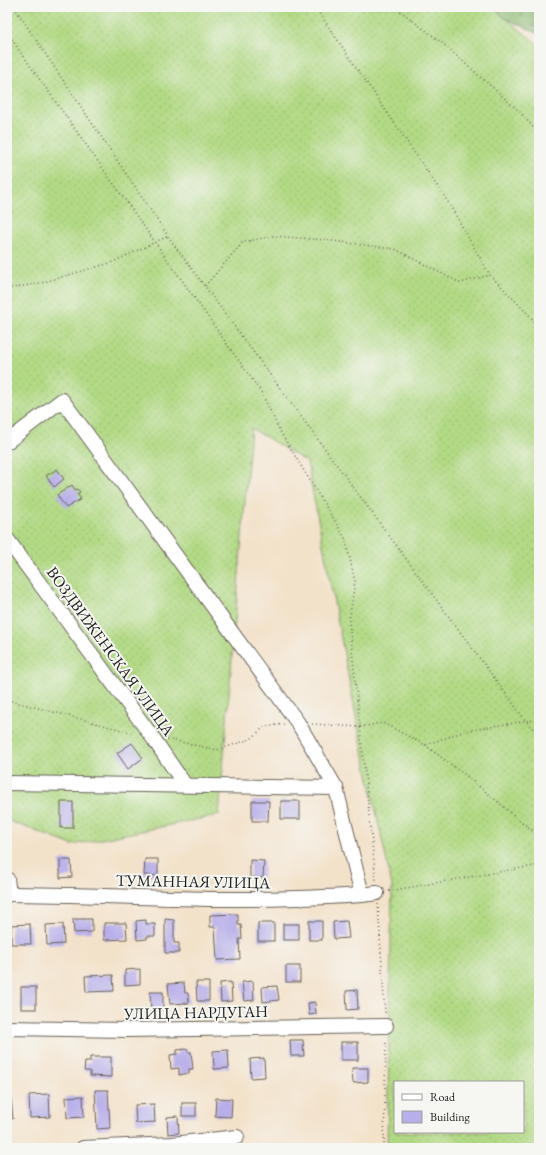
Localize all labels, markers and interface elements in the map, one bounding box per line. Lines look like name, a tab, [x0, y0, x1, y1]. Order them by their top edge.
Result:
street label: ВОЗДВИЖЕНСКАЯ УЛИЦА	[42, 562, 180, 741]
street label: ТУМАННАЯ УЛИЦА	[116, 870, 271, 893]
street label: УЛИЦА НАРДУГАН	[123, 1001, 268, 1024]
legend	[394, 1081, 524, 1133]
text: Road	[430, 1089, 456, 1105]
text: Building	[430, 1109, 471, 1125]

